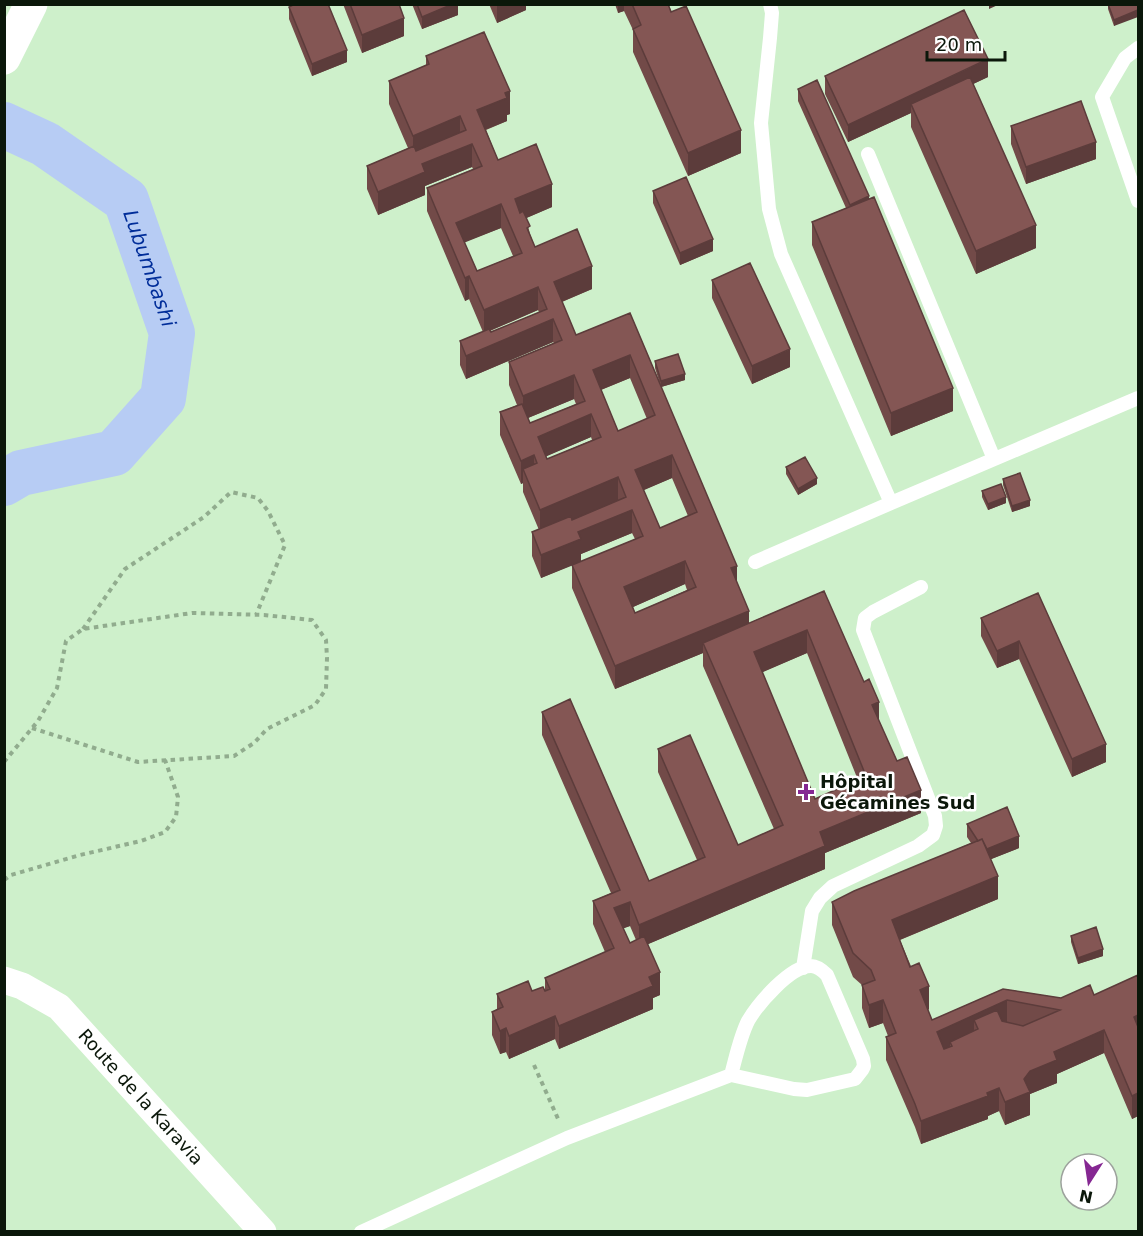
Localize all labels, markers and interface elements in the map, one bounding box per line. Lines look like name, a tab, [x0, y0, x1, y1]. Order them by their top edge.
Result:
scale bar	[927, 24, 1005, 62]
text: 20 m	[936, 34, 982, 55]
water label: Lubumbashi	[118, 207, 181, 331]
place label: Hôpital Gécamines Sud	[820, 771, 975, 813]
marker: Hôpital Gécamines Sud	[797, 783, 815, 801]
street label: Route de la Karavia	[74, 1025, 208, 1169]
north arrow	[1059, 1152, 1119, 1212]
text: N	[1077, 1185, 1095, 1207]

